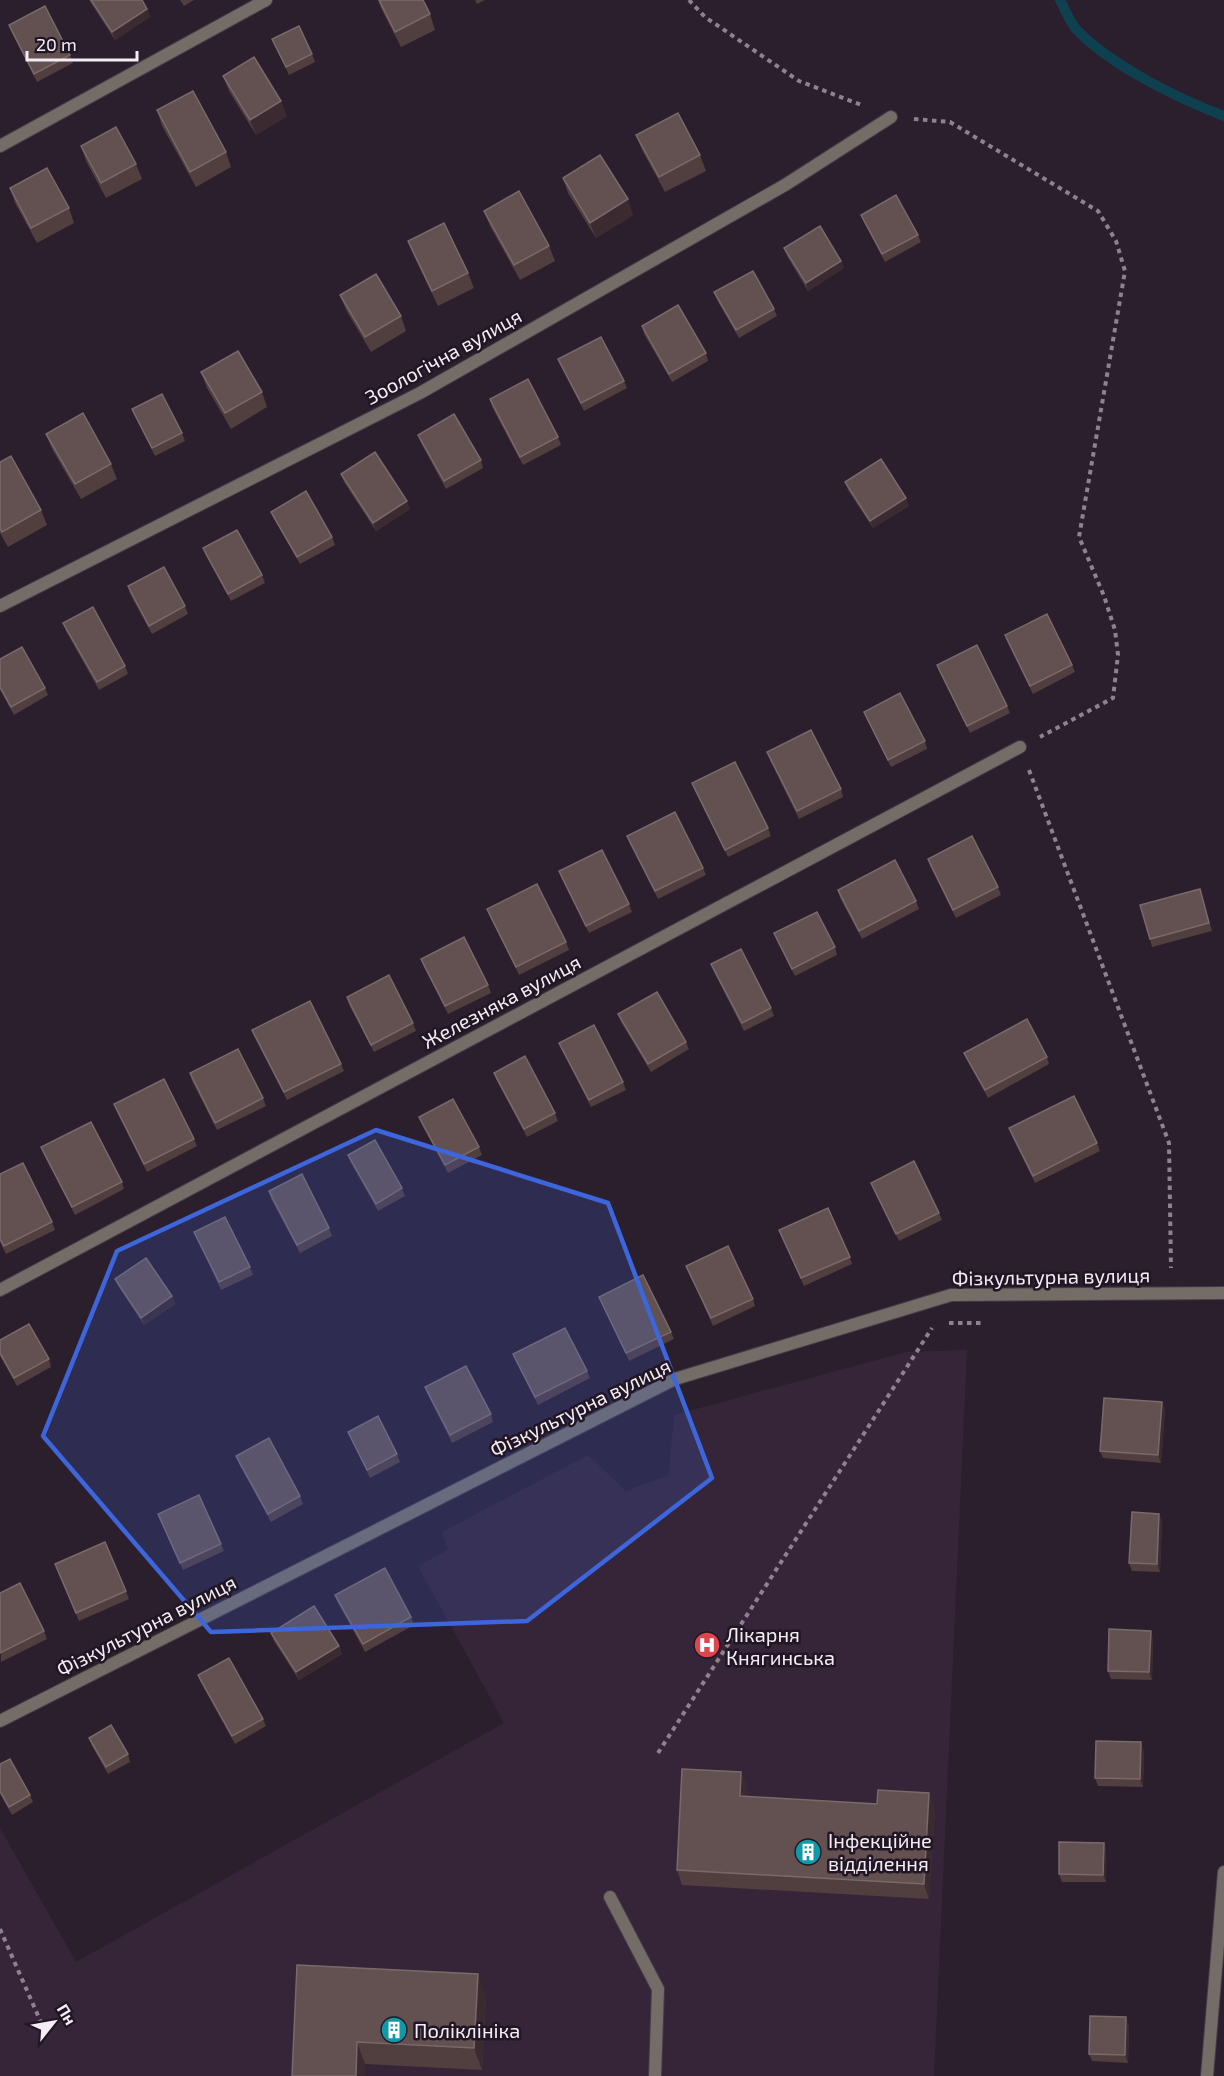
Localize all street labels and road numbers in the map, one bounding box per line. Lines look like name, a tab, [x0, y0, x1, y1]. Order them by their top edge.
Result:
street label: Зоологічна вулиця	[361, 303, 526, 410]
street label: Железняка вулиця	[418, 949, 585, 1054]
street label: Фізкультурна вулиця	[952, 1262, 1150, 1291]
street label: Фізкультурна вулиця	[486, 1353, 675, 1462]
street label: Фізкультурна вулиця	[52, 1569, 240, 1682]

